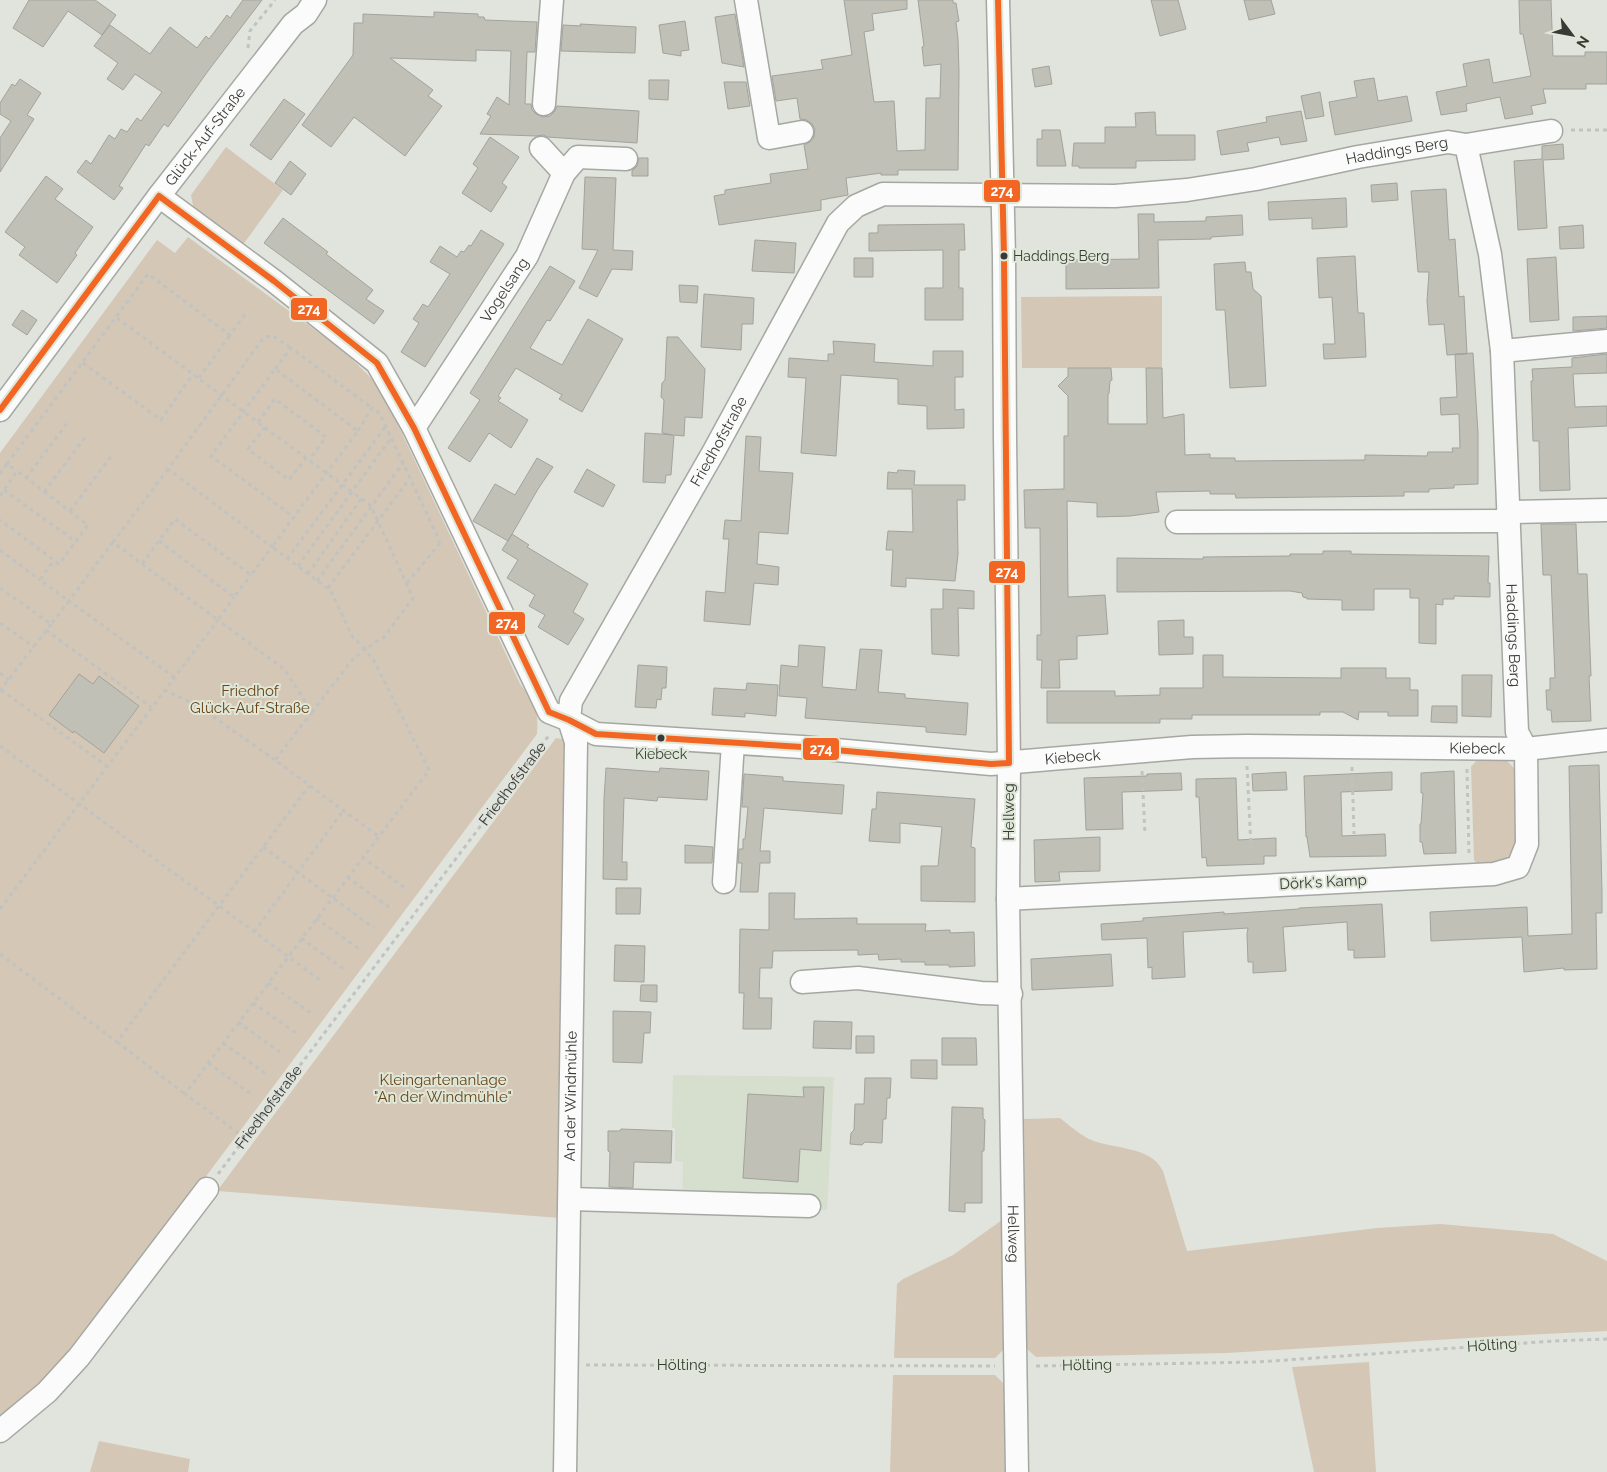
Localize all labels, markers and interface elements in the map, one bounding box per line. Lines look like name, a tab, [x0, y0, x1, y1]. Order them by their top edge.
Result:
north arrow	[1547, 10, 1597, 60]
text: N	[1573, 33, 1593, 51]
street label: Glück-Auf-Straße	[161, 84, 249, 189]
street label: Haddings Berg	[1344, 133, 1449, 168]
line badge: 274	[983, 179, 1021, 203]
text: 274	[990, 183, 1014, 199]
place label: Haddings Berg	[1013, 248, 1109, 264]
marker: Haddings Berg	[999, 251, 1009, 261]
street label: Vogelsang	[477, 254, 532, 326]
line badge: 274	[290, 297, 328, 321]
text: 274	[297, 301, 321, 317]
street label: Friedhofstraße	[687, 393, 751, 490]
line badge: 274	[988, 560, 1026, 584]
text: 274	[995, 564, 1019, 580]
street label: Haddings Berg	[1502, 583, 1524, 687]
line badge: 274	[488, 611, 526, 635]
text: 274	[495, 615, 519, 631]
park label: Friedhof Glück-Auf-Straße	[190, 682, 310, 717]
marker: Kiebeck	[656, 733, 666, 743]
line badge: 274	[802, 737, 840, 761]
street label: Friedhofstraße	[475, 738, 550, 829]
street label: Kiebeck	[1449, 739, 1505, 758]
text: 274	[809, 741, 833, 757]
place label: Kiebeck	[635, 746, 688, 762]
street label: Kiebeck	[1044, 746, 1101, 768]
street label: Hellweg	[1000, 783, 1018, 841]
street label: Dörk's Kamp	[1279, 871, 1367, 893]
street label: An der Windmühle	[561, 1030, 581, 1161]
street label: Friedhofstraße	[231, 1061, 306, 1152]
park label: Kleingartenanlage "An der Windmühle"	[374, 1071, 512, 1106]
street label: Hellweg	[1004, 1205, 1023, 1263]
street label: Hölting	[1466, 1334, 1518, 1356]
street label: Hölting	[657, 1356, 707, 1374]
street label: Hölting	[1062, 1356, 1112, 1374]

